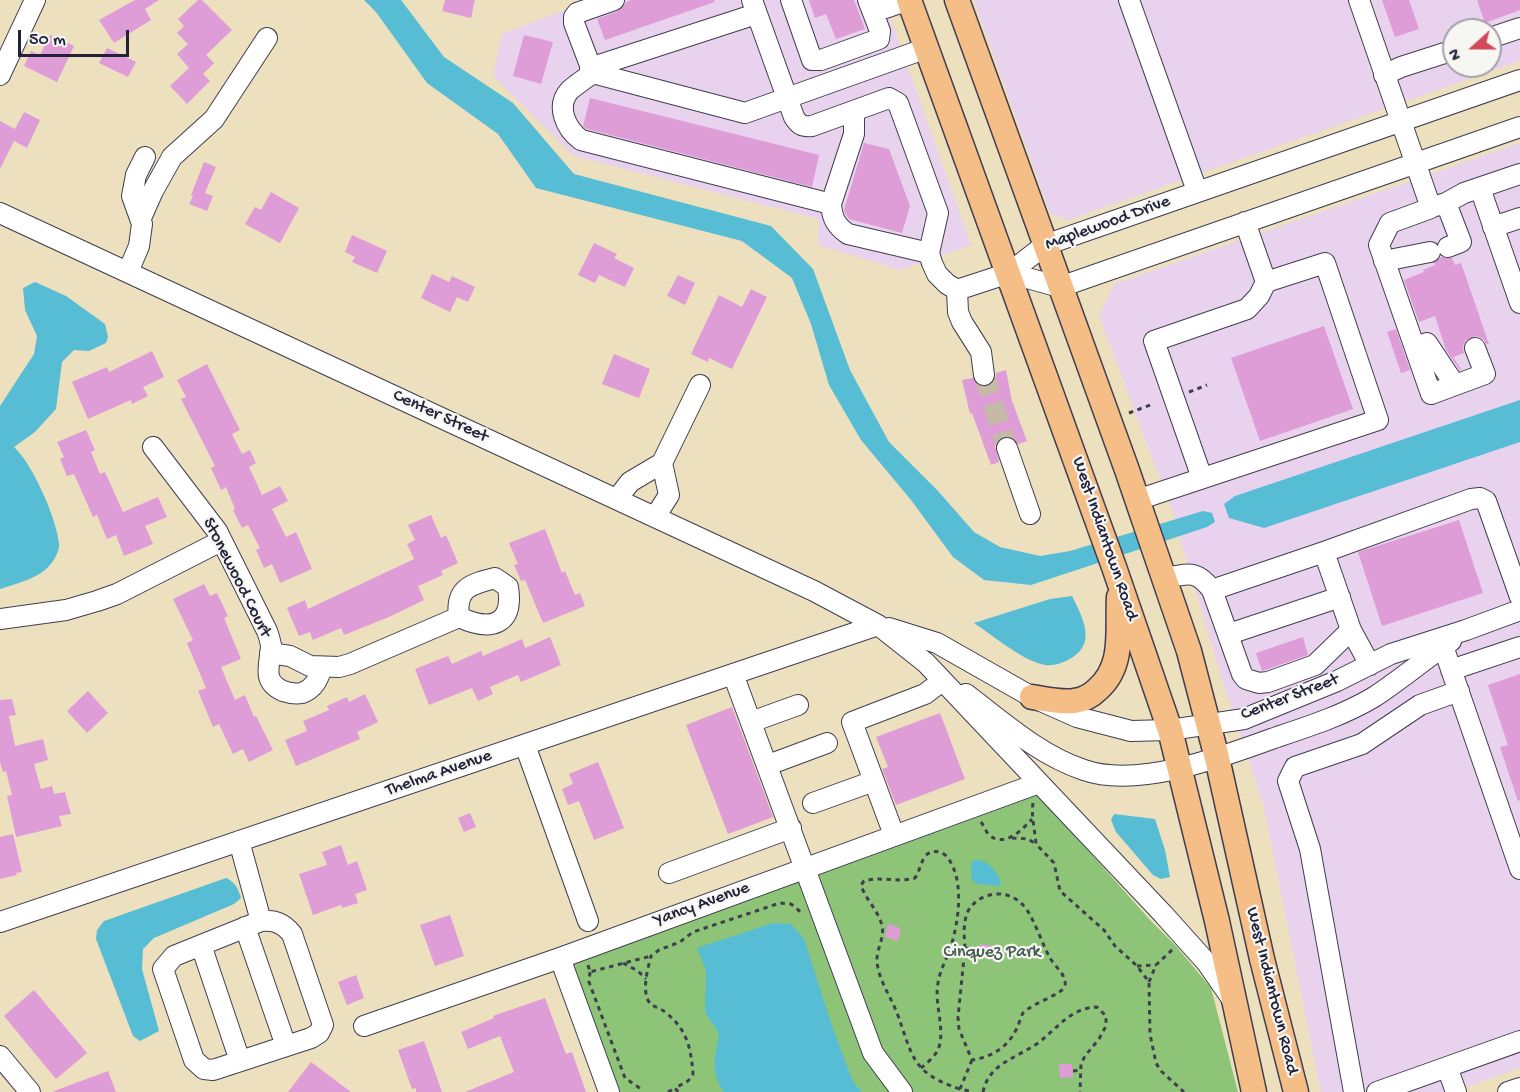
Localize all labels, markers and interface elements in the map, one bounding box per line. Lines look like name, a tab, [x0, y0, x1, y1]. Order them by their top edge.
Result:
scale bar	[21, 18, 132, 56]
north arrow	[1442, 18, 1502, 78]
text: 50 m	[29, 30, 66, 51]
text: N	[1446, 46, 1467, 62]
street label: Maplewood Drive	[1043, 191, 1173, 257]
street label: Center Street	[389, 385, 491, 449]
street label: West Indiantown Road	[1066, 454, 1142, 624]
street label: Stonewood Court	[197, 514, 275, 642]
street label: Center Street	[1238, 669, 1342, 727]
street label: Thelma Avenue	[383, 746, 495, 802]
street label: Yancy Avenue	[651, 878, 753, 932]
street label: West Indiantown Road	[1240, 905, 1302, 1077]
park label: Cinquez Park	[943, 942, 1041, 964]

